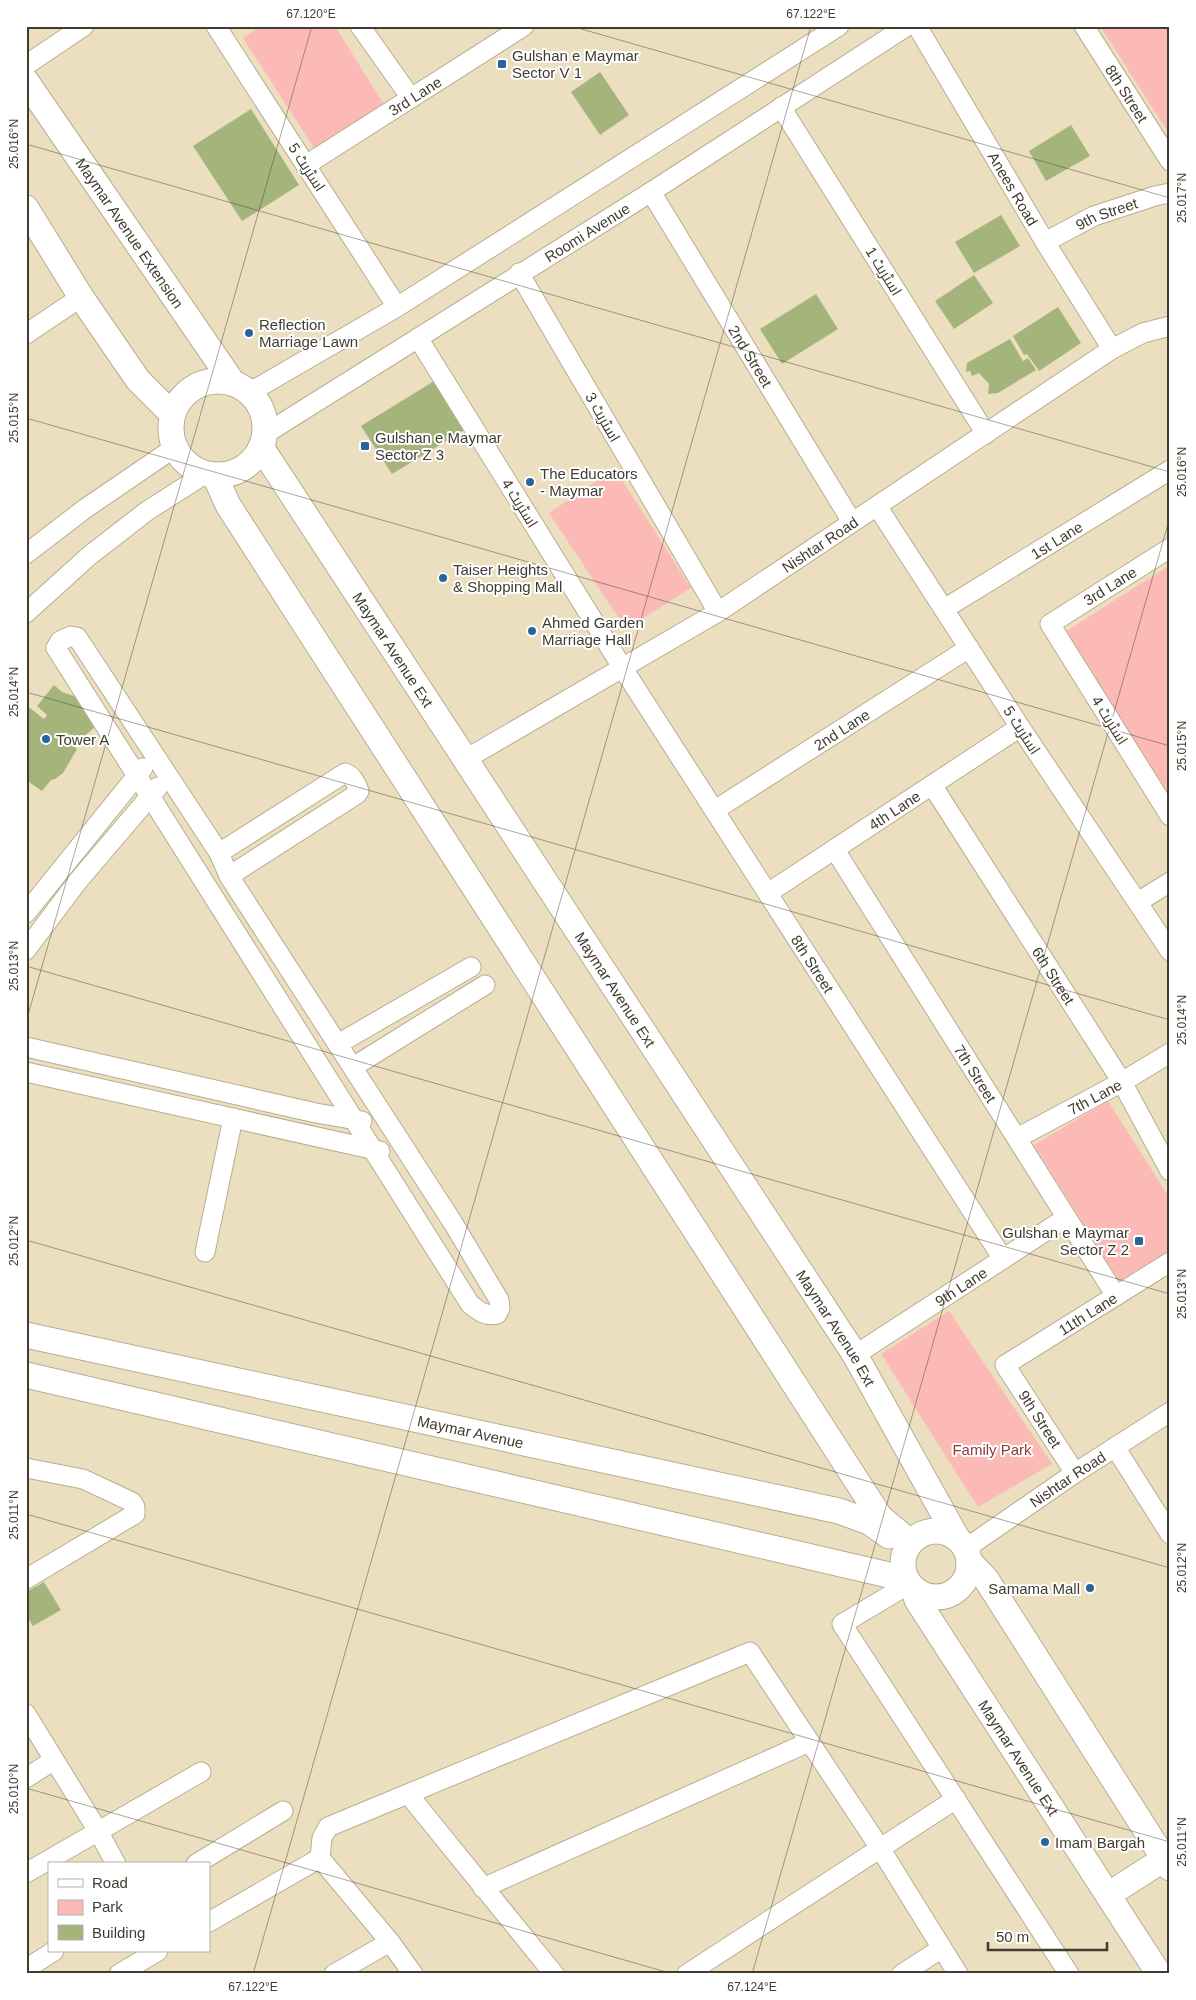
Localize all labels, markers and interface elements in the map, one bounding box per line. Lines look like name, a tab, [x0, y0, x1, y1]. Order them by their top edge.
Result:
text: 67.120°E	[286, 7, 336, 21]
text: 67.122°E	[786, 7, 836, 21]
place label: Gulshan e Maymar Sector V 1	[512, 47, 639, 81]
marker: Gulshan e Maymar Sector V 1	[496, 58, 508, 70]
street label: 8th Street	[1102, 61, 1152, 126]
street label: 3rd Lane	[385, 73, 444, 119]
text: 25.016°N	[7, 119, 21, 169]
street label: اسٹریٹ 5	[284, 140, 329, 195]
street label: Anees Road	[985, 149, 1042, 228]
street label: Maymar Avenue Extension	[73, 154, 187, 311]
text: 25.017°N	[1175, 173, 1189, 223]
street label: 9th Street	[1072, 194, 1140, 233]
street label: Roomi Avenue	[541, 199, 633, 265]
street label: اسٹریٹ 1	[862, 244, 906, 299]
place label: Reflection Marriage Lawn	[259, 316, 358, 350]
street label: 2nd Street	[726, 322, 777, 391]
marker: Reflection Marriage Lawn	[243, 327, 255, 339]
street label: اسٹریٹ 3	[581, 389, 624, 445]
text: 25.015°N	[7, 393, 21, 443]
place label: Gulshan e Maymar Sector Z 3	[375, 429, 502, 463]
marker: Gulshan e Maymar Sector Z 3	[359, 440, 371, 452]
text: 25.016°N	[1175, 447, 1189, 497]
place label: The Educators - Maymar	[540, 465, 638, 499]
street label: اسٹریٹ 4	[498, 476, 542, 531]
marker: The Educators - Maymar	[524, 476, 536, 488]
street label: Nishtar Road	[779, 513, 861, 576]
street label: 1st Lane	[1027, 518, 1085, 562]
place label: Taiser Heights & Shopping Mall	[453, 561, 562, 595]
street label: 3rd Lane	[1080, 563, 1140, 609]
marker: Taiser Heights & Shopping Mall	[437, 572, 449, 584]
street label: Maymar Avenue Ext	[350, 589, 438, 711]
place label: Ahmed Garden Marriage Hall	[542, 614, 644, 648]
marker: Ahmed Garden Marriage Hall	[526, 625, 538, 637]
text: 25.014°N	[7, 667, 21, 717]
street label: اسٹریٹ 4	[1088, 693, 1132, 748]
street label: اسٹریٹ 5	[999, 703, 1044, 758]
street label: 2nd Lane	[811, 705, 872, 753]
text: 25.015°N	[1175, 721, 1189, 771]
place label: Tower A	[56, 731, 109, 748]
marker: Tower A	[40, 733, 52, 745]
street label: 4th Lane	[865, 787, 923, 833]
street label: Maymar Avenue Ext	[572, 929, 660, 1051]
street label: 8th Street	[788, 932, 838, 996]
text: 25.013°N	[7, 941, 21, 991]
street label: 6th Street	[1029, 943, 1079, 1008]
text: 25.014°N	[1175, 995, 1189, 1045]
street label: 7th Street	[951, 1041, 1001, 1106]
street label: 7th Lane	[1065, 1075, 1124, 1118]
text: 25.012°N	[7, 1216, 21, 1266]
place label: Gulshan e Maymar Sector Z 2	[1002, 1224, 1129, 1258]
marker: Gulshan e Maymar Sector Z 2	[1133, 1235, 1145, 1247]
street label: 9th Lane	[932, 1263, 990, 1309]
street label: Maymar Avenue Ext	[793, 1267, 879, 1390]
text: 25.013°N	[1175, 1269, 1189, 1319]
street label: 11th Lane	[1055, 1289, 1120, 1338]
street label: 9th Street	[1015, 1387, 1065, 1452]
street label: Maymar Avenue	[416, 1412, 525, 1451]
park label: Family Park	[952, 1441, 1032, 1458]
street label: Nishtar Road	[1026, 1447, 1108, 1510]
text: 25.011°N	[7, 1490, 21, 1540]
text: 25.012°N	[1175, 1543, 1189, 1593]
place label: Samama Mall	[988, 1580, 1080, 1597]
marker: Samama Mall	[1084, 1582, 1096, 1594]
street label: Maymar Avenue Ext	[975, 1697, 1063, 1819]
text: 25.010°N	[7, 1764, 21, 1814]
text: 25.011°N	[1175, 1817, 1189, 1867]
place label: Imam Bargah	[1055, 1834, 1145, 1851]
marker: Imam Bargah	[1039, 1836, 1051, 1848]
legend	[48, 1862, 210, 1952]
text: Road	[92, 1874, 128, 1891]
text: Park	[92, 1898, 123, 1915]
scale bar	[988, 1920, 1107, 1952]
text: Building	[92, 1924, 145, 1941]
text: 50 m	[996, 1928, 1029, 1945]
text: 67.122°E	[228, 1980, 278, 1994]
text: 67.124°E	[727, 1980, 777, 1994]

